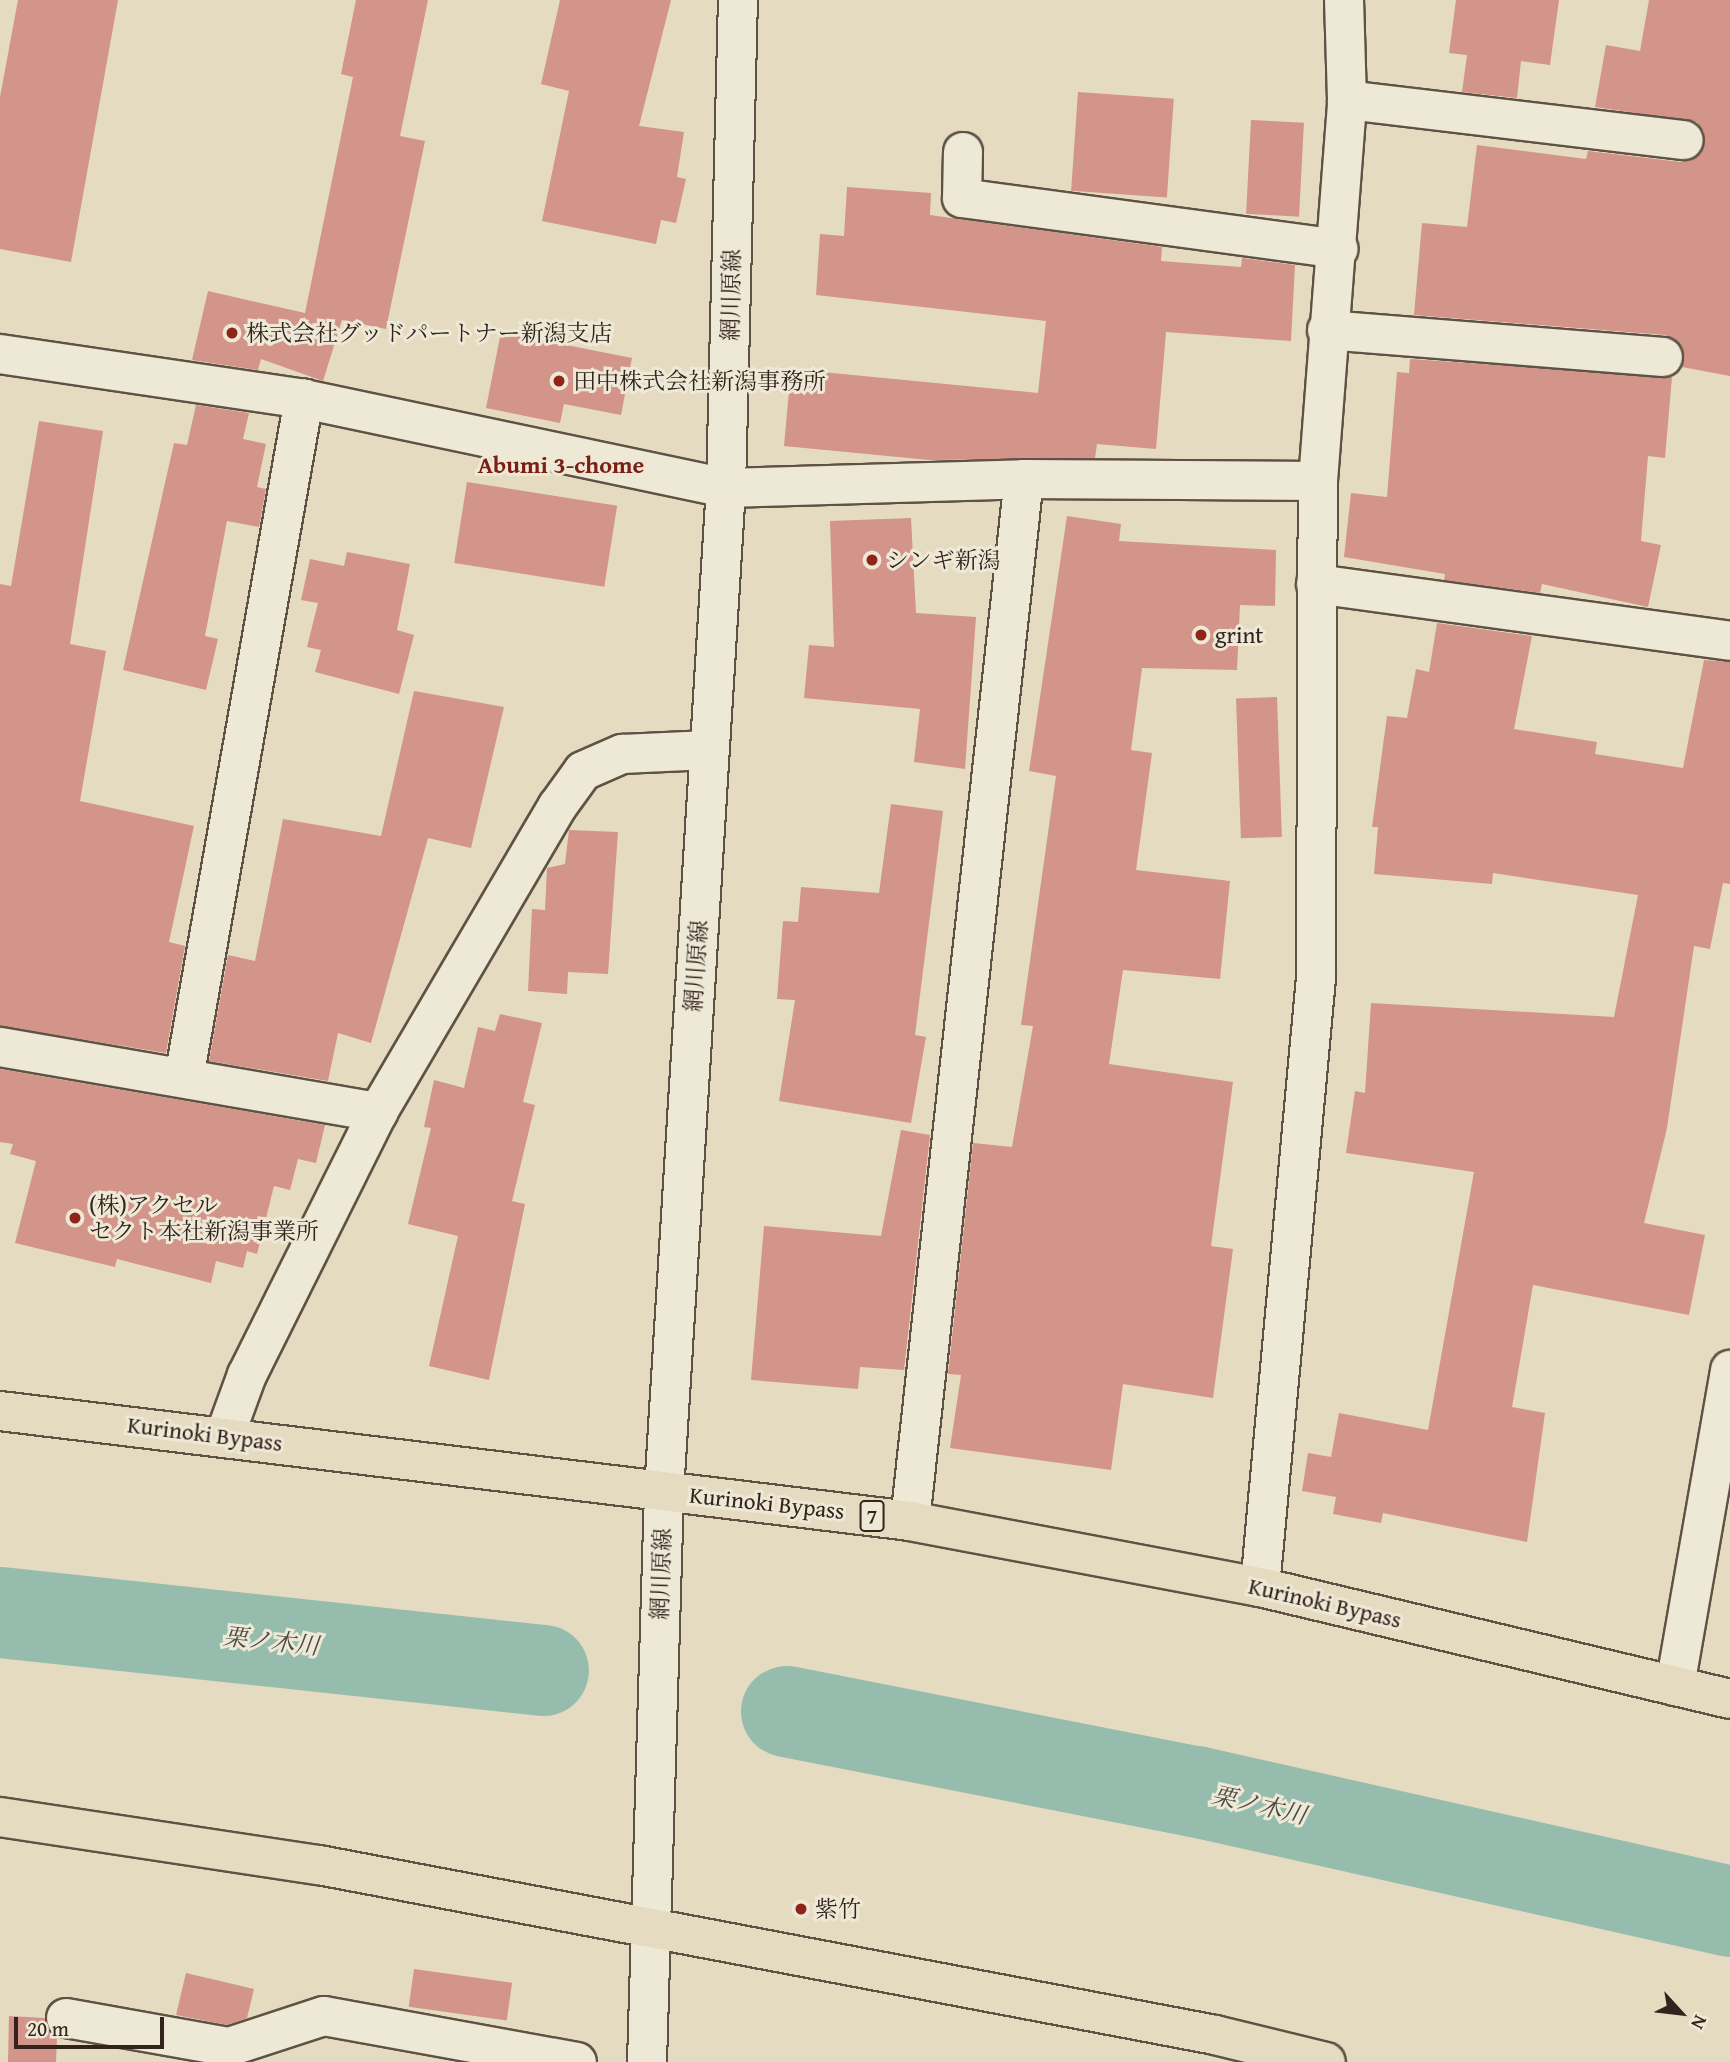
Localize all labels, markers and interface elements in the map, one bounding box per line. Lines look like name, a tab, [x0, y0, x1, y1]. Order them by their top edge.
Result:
street label: 網川原線	[716, 249, 746, 341]
place label: 株式会社グッドパートナー新潟支店	[246, 319, 614, 347]
marker: 株式会社グッドパートナー新潟支店	[224, 325, 240, 341]
place label: 田中株式会社新潟事務所	[573, 367, 826, 395]
marker: 田中株式会社新潟事務所	[551, 373, 567, 389]
district label: Abumi 3-chome	[478, 451, 644, 479]
place label: シンギ新潟	[886, 546, 1001, 574]
marker: シンギ新潟	[864, 552, 880, 568]
place label: grint	[1215, 621, 1263, 649]
marker: grint	[1193, 627, 1209, 643]
street label: 網川原線	[679, 919, 713, 1013]
place label: (株)アクセル セクト本社新潟事業所	[89, 1191, 319, 1245]
marker: (株)アクセル セクト本社新潟事業所	[67, 1210, 83, 1226]
street label: Kurinoki Bypass	[126, 1411, 284, 1457]
street label: Kurinoki Bypass	[688, 1481, 846, 1525]
road number: 7	[858, 1498, 886, 1534]
street label: 網川原線	[646, 1528, 676, 1620]
street label: Kurinoki Bypass	[1246, 1572, 1404, 1634]
water label: 栗ノ木川	[222, 1622, 320, 1660]
water label: 栗ノ木川	[1209, 1780, 1309, 1830]
place label: 紫竹	[815, 1895, 861, 1923]
marker: 紫竹	[793, 1901, 809, 1917]
north arrow	[1646, 1978, 1716, 2048]
scale bar	[18, 2002, 168, 2046]
text: N	[1684, 2011, 1715, 2035]
text: 20 m	[27, 2013, 69, 2044]

